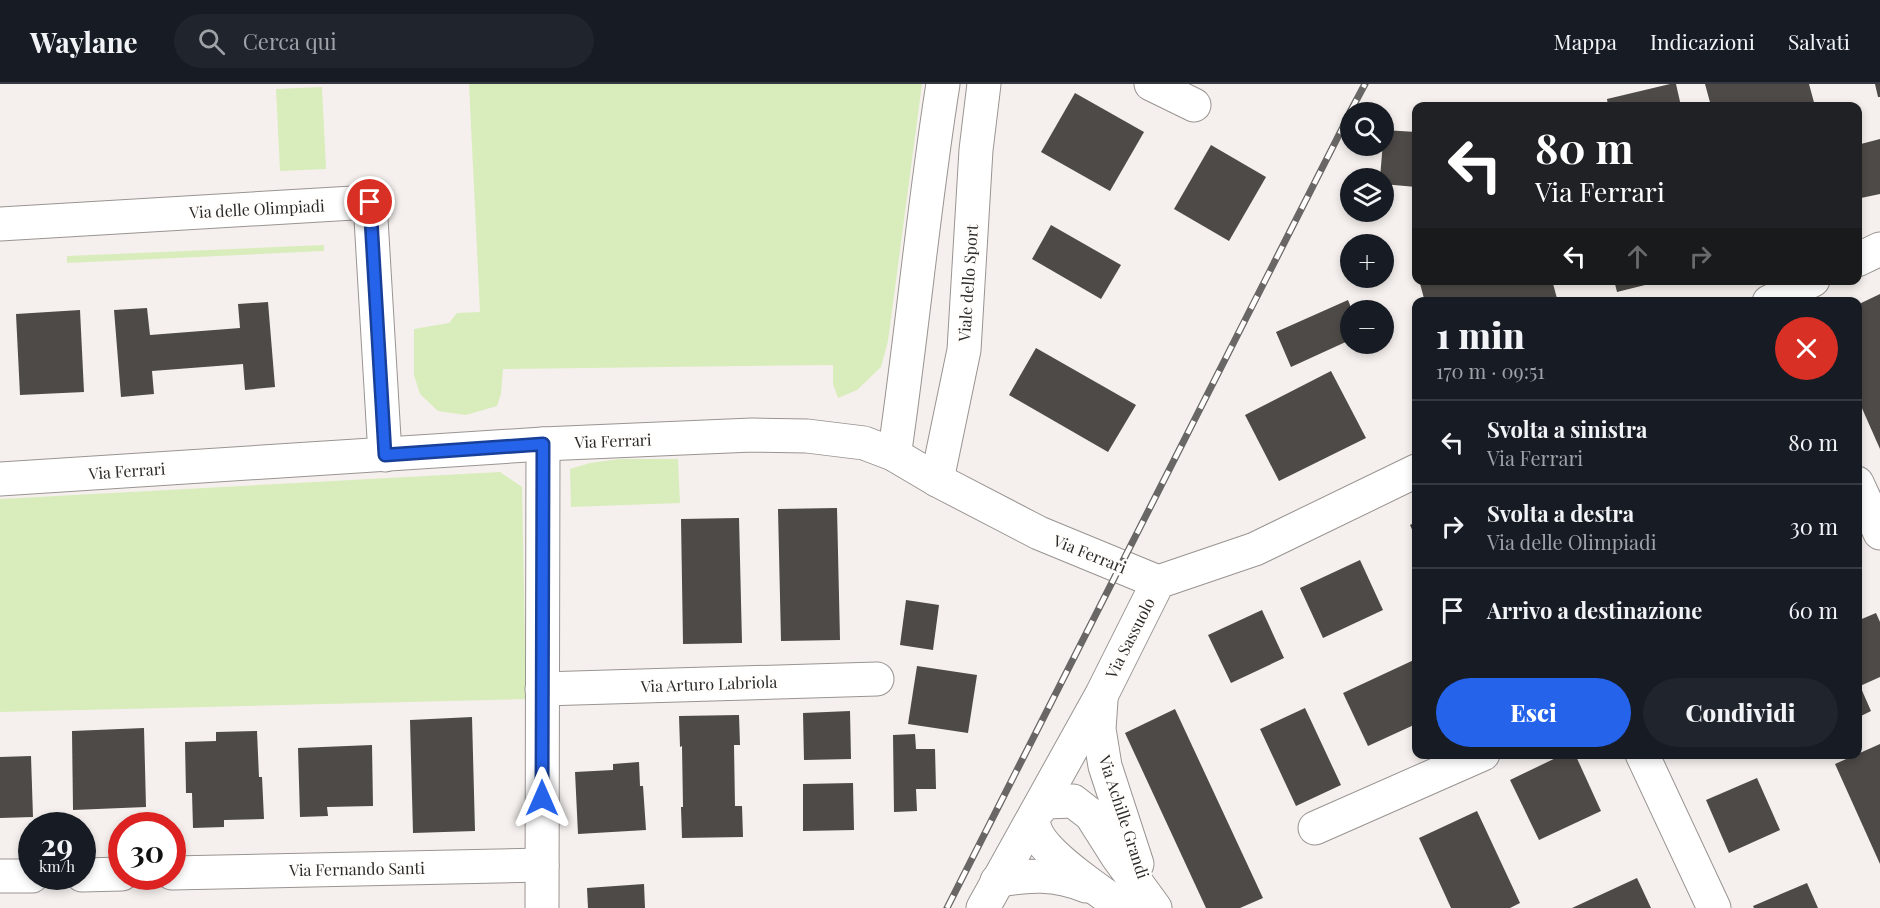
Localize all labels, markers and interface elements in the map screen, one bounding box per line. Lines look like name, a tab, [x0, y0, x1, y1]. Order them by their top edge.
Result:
search box	[174, 14, 594, 68]
text: Waylane	[30, 23, 138, 60]
icon: search	[195, 25, 228, 58]
text: Cerca qui	[243, 26, 337, 56]
text: Mappa	[1553, 27, 1617, 55]
text: Indicazioni	[1650, 27, 1755, 55]
text: Salvati	[1788, 27, 1850, 55]
map controls	[1340, 102, 1394, 354]
button: search	[1340, 102, 1394, 156]
text: 80 m	[1535, 119, 1633, 175]
icon: left	[1436, 126, 1514, 204]
button: layers	[1340, 168, 1394, 222]
text: Via Ferrari	[1535, 173, 1665, 209]
pin	[344, 176, 395, 227]
icon: arrive	[353, 185, 386, 218]
street label: Via delle Olimpiadi	[188, 194, 326, 223]
street label: Viale dello Sport	[953, 223, 982, 343]
button: +	[1340, 234, 1394, 288]
icon: left	[1558, 240, 1591, 273]
icon: ahead	[1621, 240, 1654, 273]
icon: right	[1684, 240, 1717, 273]
button: −	[1340, 300, 1394, 354]
text: 1 min	[1436, 310, 1525, 358]
button: close	[1775, 317, 1838, 380]
text: 170 m · 09:51	[1436, 357, 1545, 384]
text: Svolta a sinistra	[1487, 414, 1647, 444]
icon: left	[1436, 426, 1469, 459]
text: 80 m	[1788, 427, 1838, 457]
street label: Via Ferrari	[573, 429, 652, 452]
text: Via Ferrari	[1487, 444, 1583, 471]
street label: Via Ferrari	[87, 457, 166, 484]
text: Svolta a destra	[1487, 498, 1634, 528]
icon: right	[1436, 510, 1469, 543]
text: 30 m	[1790, 511, 1838, 541]
text: Via delle Olimpiadi	[1487, 528, 1657, 555]
street label: Via Ferrari	[1050, 529, 1130, 578]
street label: Via Sassuolo	[1100, 594, 1159, 683]
icon: arrive	[1436, 594, 1469, 627]
text: Arrivo a destinazione	[1487, 595, 1702, 625]
text: 60 m	[1788, 595, 1838, 625]
street label: Via Arturo Labriola	[639, 671, 778, 696]
button: Esci	[1436, 678, 1631, 747]
button: Condividi	[1643, 678, 1838, 747]
street label: Via Achille Grandi	[1094, 752, 1154, 881]
position arrow	[510, 766, 574, 830]
speed limit sign: 30	[108, 812, 186, 890]
text: 29	[41, 824, 73, 864]
text: km/h	[39, 856, 75, 876]
street label: Via Fernando Santi	[288, 857, 425, 880]

